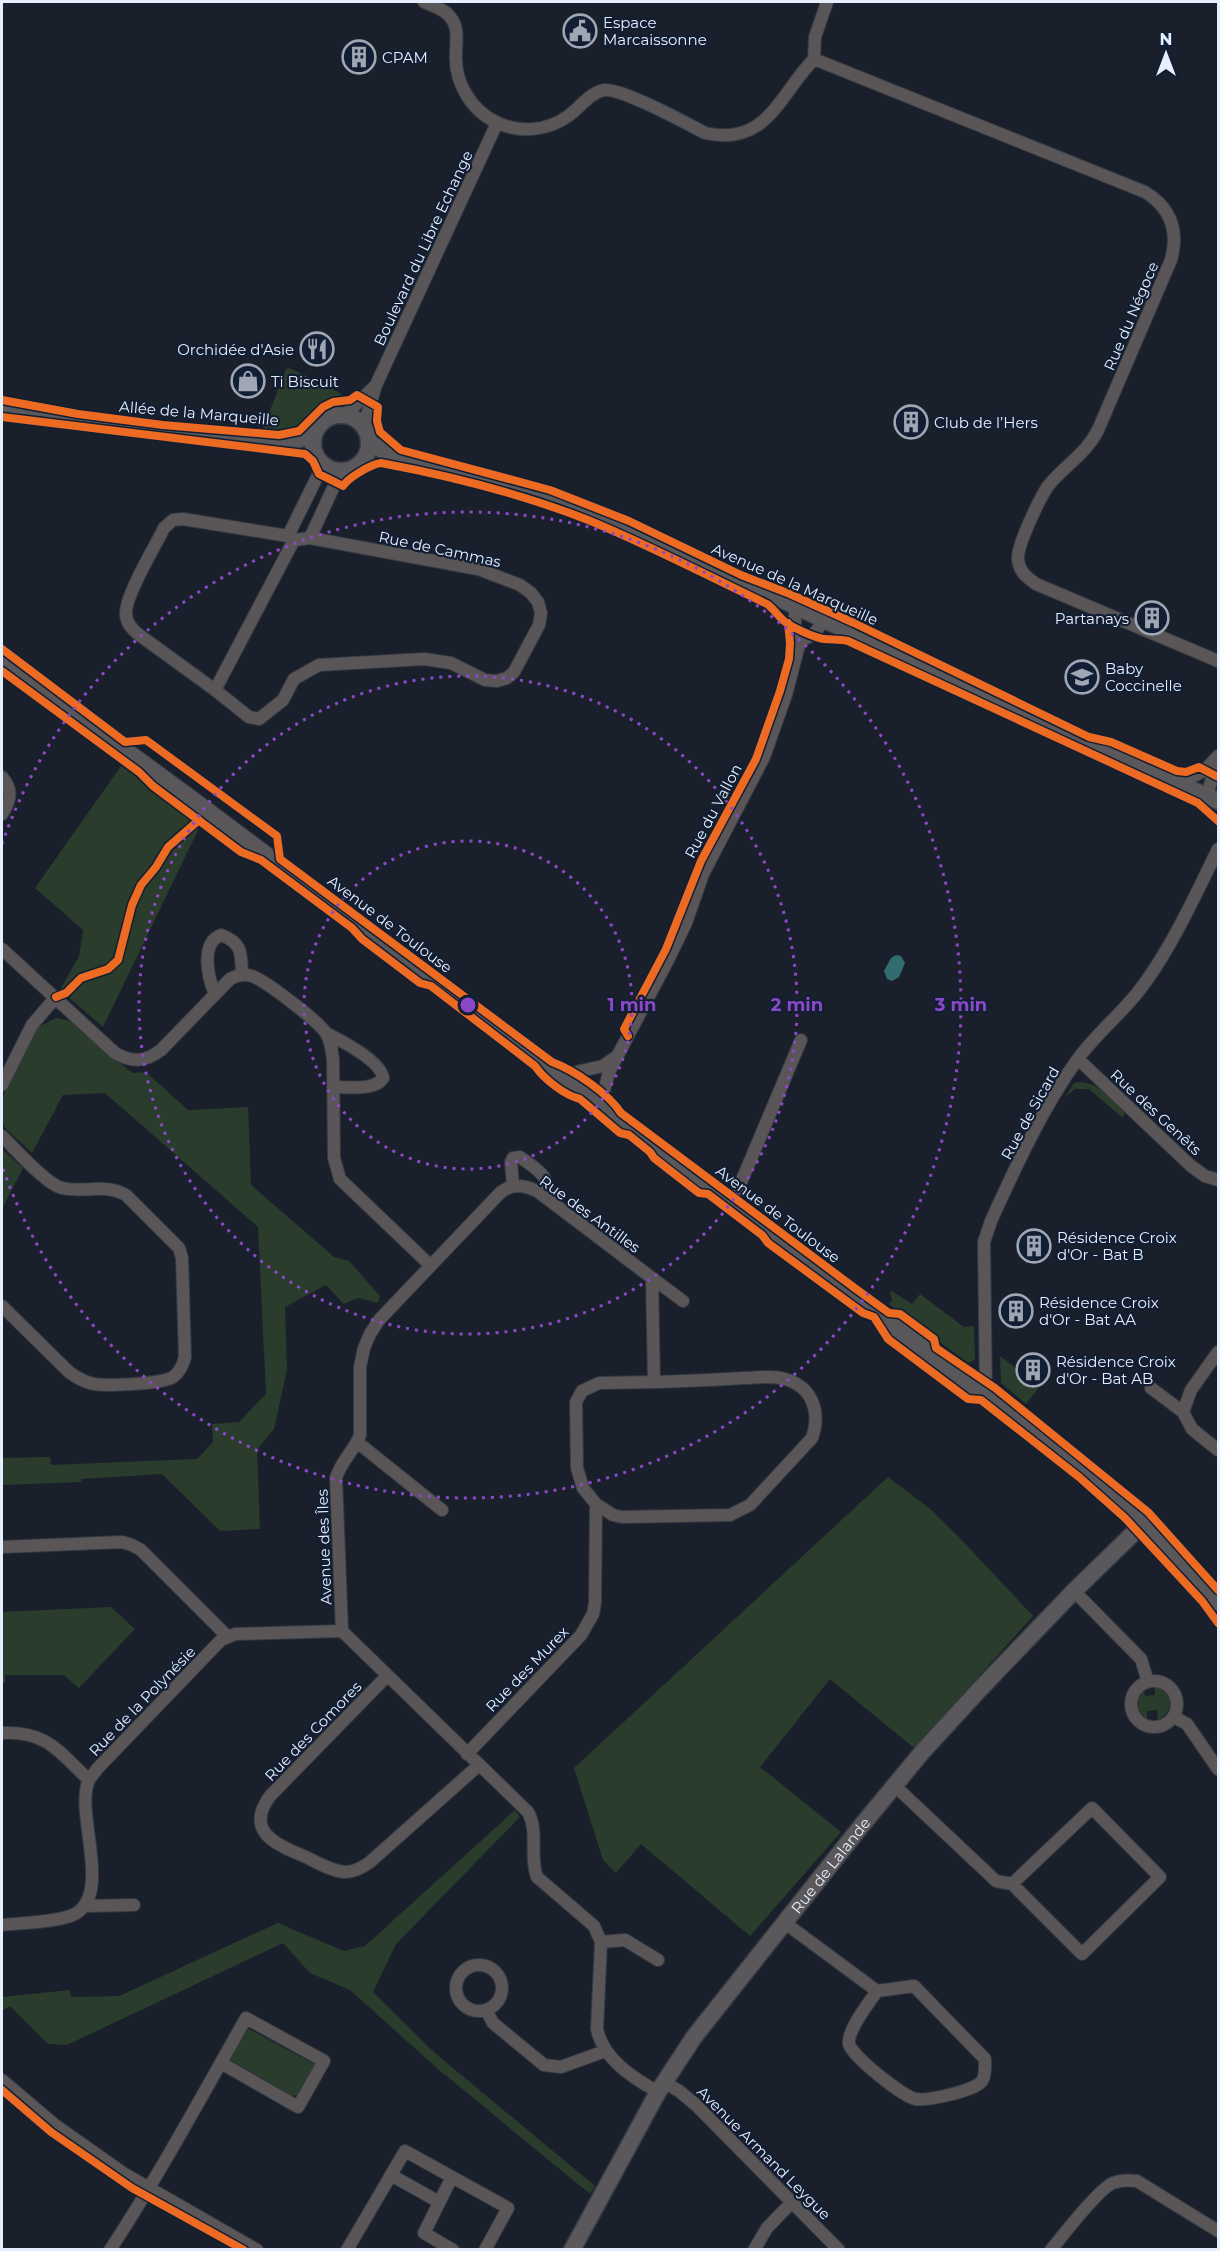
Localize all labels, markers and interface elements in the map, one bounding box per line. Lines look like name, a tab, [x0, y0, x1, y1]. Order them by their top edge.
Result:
public building icon: Espace Marcaissonne	[562, 13, 598, 49]
place label: Espace Marcaissonne	[603, 13, 707, 49]
north arrow	[1136, 24, 1196, 84]
text: N	[1160, 30, 1172, 49]
building icon: CPAM	[341, 39, 377, 75]
place label: CPAM	[382, 48, 428, 67]
street label: Boulevard du Libre Echange	[369, 147, 477, 349]
street label: Rue du Négoce	[1100, 259, 1162, 373]
restaurant icon: Orchidée d'Asie	[299, 331, 335, 367]
place label: Orchidée d'Asie	[177, 340, 294, 359]
shop icon: Ti Biscuit	[230, 363, 266, 399]
place label: Ti Biscuit	[271, 372, 339, 391]
street label: Allée de la Marqueille	[118, 397, 280, 429]
building icon: Club de l’Hers	[893, 404, 929, 440]
place label: Club de l’Hers	[934, 413, 1038, 432]
street label: Rue de Cammas	[377, 527, 503, 571]
street label: Avenue de la Marqueille	[709, 539, 881, 629]
building icon: Partanays	[1134, 600, 1170, 636]
place label: Partanays	[1055, 609, 1129, 628]
school or university icon: Baby Coccinelle	[1064, 659, 1100, 695]
place label: Baby Coccinelle	[1105, 659, 1182, 695]
street label: Rue du Vallon	[680, 761, 746, 861]
street label: Avenue de Toulouse	[324, 871, 456, 977]
text: 1 min	[608, 994, 656, 1016]
text: 2 min	[771, 994, 823, 1016]
text: 3 min	[934, 994, 987, 1016]
centre of rings	[458, 995, 478, 1015]
street label: Rue de Sicard	[997, 1063, 1063, 1163]
street label: Rue des Genêts	[1106, 1065, 1206, 1159]
street label: Avenue de Toulouse	[712, 1161, 844, 1267]
street label: Rue des Antilles	[536, 1171, 644, 1257]
building icon: Résidence Croix d'Or - Bat B	[1016, 1228, 1052, 1264]
place label: Résidence Croix d'Or - Bat B	[1057, 1228, 1177, 1264]
building icon: Résidence Croix d'Or - Bat AA	[998, 1293, 1034, 1329]
place label: Résidence Croix d'Or - Bat AA	[1039, 1293, 1159, 1329]
building icon: Résidence Croix d'Or - Bat AB	[1015, 1352, 1051, 1388]
place label: Résidence Croix d'Or - Bat AB	[1056, 1352, 1176, 1388]
street label: Avenue des Îles	[312, 1489, 336, 1605]
street label: Rue des Murex	[481, 1622, 573, 1716]
street label: Rue de la Polynésie	[85, 1642, 199, 1760]
street label: Rue des Comores	[260, 1677, 366, 1785]
street label: Rue de Lalande	[786, 1813, 874, 1917]
street label: Avenue Armand Leygue	[693, 2082, 835, 2224]

